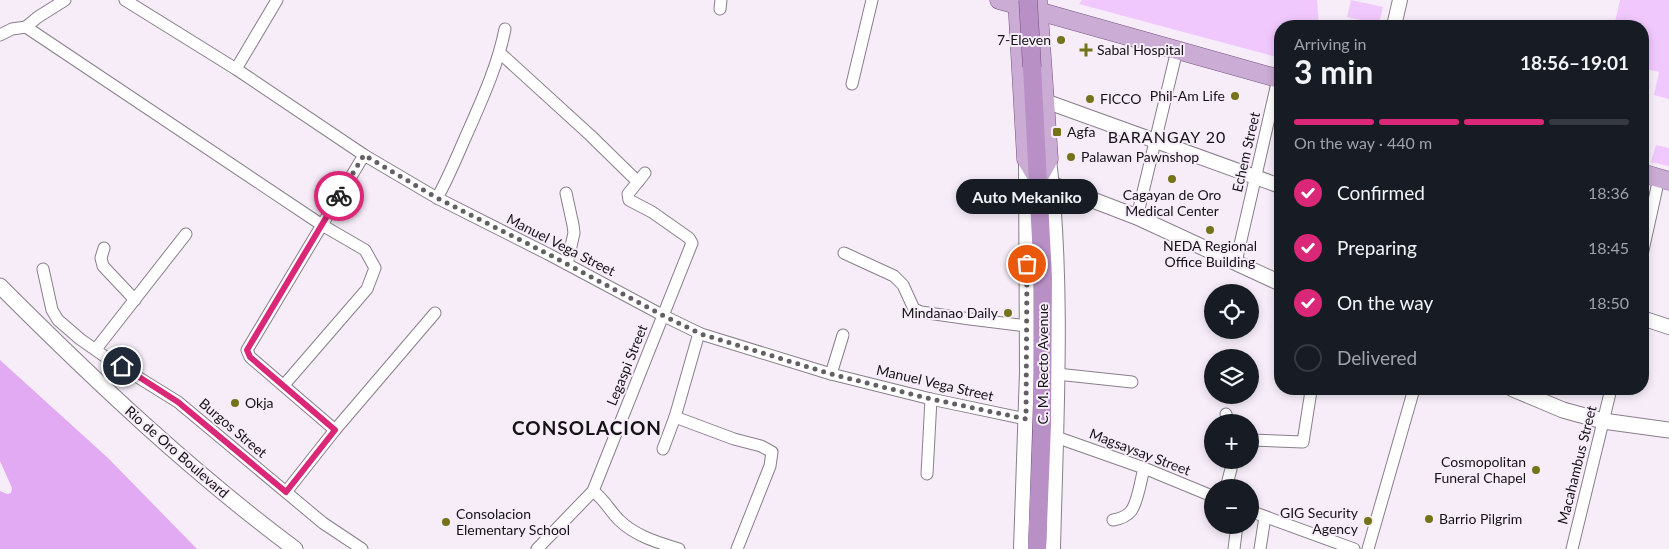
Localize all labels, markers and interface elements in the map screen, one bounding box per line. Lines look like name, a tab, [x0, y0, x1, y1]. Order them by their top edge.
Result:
place label: 7-Eleven	[997, 31, 1051, 48]
marker: 7-Eleven	[1055, 34, 1067, 46]
text: Arriving in	[1294, 34, 1367, 53]
place label: Sabal Hospital	[1097, 41, 1184, 58]
marker: Sabal Hospital	[1079, 43, 1093, 57]
text: 18:56–19:01	[1520, 51, 1629, 74]
text: 3 min	[1294, 52, 1373, 91]
place label: Phil-Am Life	[1150, 87, 1225, 104]
place label: FICCO	[1100, 90, 1141, 107]
marker: Phil-Am Life	[1229, 90, 1241, 102]
marker: FICCO	[1084, 93, 1096, 105]
street label: Echem Street	[1228, 110, 1263, 194]
place label: Agfa	[1067, 123, 1096, 140]
marker: Agfa	[1051, 126, 1063, 138]
district label: BARANGAY 20	[1108, 127, 1226, 146]
text: On the way · 440 m	[1294, 133, 1432, 152]
place label: Palawan Pawnshop	[1081, 148, 1199, 165]
marker: Palawan Pawnshop	[1065, 151, 1077, 163]
courier	[314, 171, 364, 221]
marker: Cagayan de Oro Medical Center	[1166, 173, 1178, 185]
callout: Auto Mekaniko	[956, 179, 1098, 214]
icon: check	[1294, 179, 1322, 207]
text: Confirmed	[1337, 181, 1425, 204]
icon: bike	[325, 182, 353, 210]
text: 18:36	[1588, 183, 1629, 202]
place label: Cagayan de Oro Medical Center	[1123, 186, 1221, 219]
text: Auto Mekaniko	[972, 187, 1082, 206]
street label: Manuel Vega Street	[504, 210, 618, 279]
marker: NEDA Regional Office Building	[1204, 224, 1216, 236]
icon: check	[1294, 234, 1322, 262]
text: Preparing	[1337, 236, 1417, 259]
place label: NEDA Regional Office Building	[1163, 237, 1257, 270]
text: 18:45	[1588, 238, 1629, 257]
pin	[1006, 243, 1048, 285]
icon: bag	[1013, 250, 1041, 278]
map controls	[1204, 284, 1259, 534]
button: locate	[1204, 284, 1259, 339]
icon: check	[1294, 289, 1322, 317]
text: On the way	[1337, 291, 1433, 314]
text: 18:50	[1588, 293, 1629, 312]
place label: Mindanao Daily	[902, 304, 999, 321]
street label: C. M. Recto Avenue	[1034, 304, 1051, 424]
marker: Mindanao Daily	[1002, 307, 1014, 319]
street label: Legaspi Street	[603, 322, 651, 408]
pin	[101, 345, 143, 387]
text: Delivered	[1337, 346, 1417, 369]
button: layers	[1204, 349, 1259, 404]
icon: home	[108, 352, 136, 380]
street label: Manuel Vega Street	[875, 361, 995, 404]
street label: Burgos Street	[196, 394, 271, 461]
place label: Okja	[245, 394, 274, 411]
marker: Okja	[229, 397, 241, 409]
street label: Rio de Oro Boulevard	[122, 402, 233, 501]
street label: Macahambus Street	[1554, 404, 1599, 526]
button: +	[1204, 414, 1259, 469]
district label: CONSOLACION	[512, 416, 662, 439]
street label: Magsaysay Street	[1087, 424, 1193, 479]
place label: Cosmopolitan Funeral Chapel	[1434, 453, 1526, 486]
marker: Cosmopolitan Funeral Chapel	[1530, 464, 1542, 476]
button: −	[1204, 479, 1259, 534]
place label: GIG Security Agency	[1280, 504, 1359, 537]
place label: Consolacion Elementary School	[456, 505, 570, 538]
place label: Barrio Pilgrim	[1439, 510, 1522, 527]
marker: Barrio Pilgrim	[1423, 513, 1435, 525]
marker: GIG Security Agency	[1362, 515, 1374, 527]
marker: Consolacion Elementary School	[440, 516, 452, 528]

